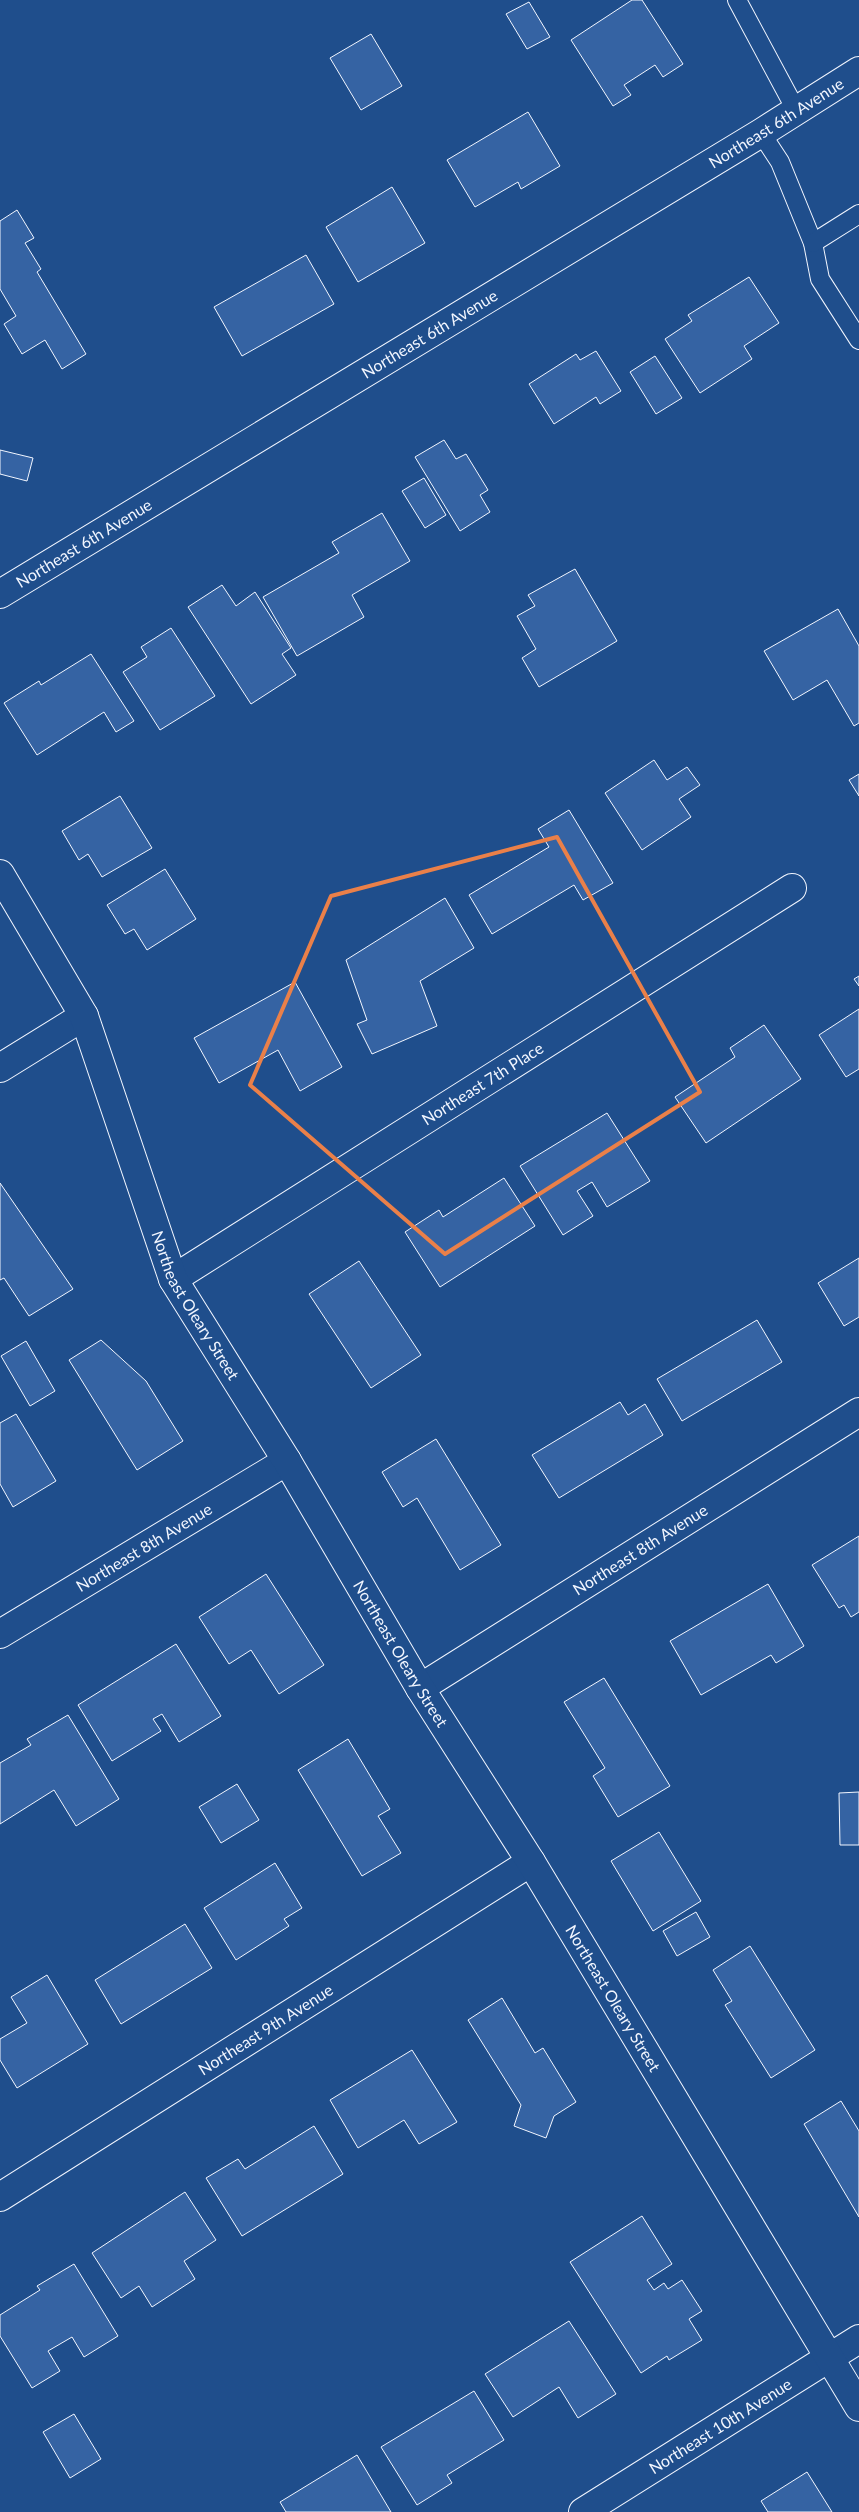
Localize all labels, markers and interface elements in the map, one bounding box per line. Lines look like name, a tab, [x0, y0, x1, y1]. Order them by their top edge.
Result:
street label: Northeast 6th Avenue	[705, 73, 847, 171]
street label: Northeast 6th Avenue	[358, 285, 500, 382]
street label: Northeast 6th Avenue	[12, 494, 155, 591]
street label: Northeast 7th Place	[418, 1038, 546, 1129]
street label: Northeast Oleary Street	[148, 1228, 244, 1383]
street label: Northeast 8th Avenue	[72, 1499, 215, 1595]
street label: Northeast 8th Avenue	[569, 1500, 711, 1599]
street label: Northeast Oleary Street	[350, 1577, 452, 1730]
street label: Northeast Oleary Street	[562, 1921, 665, 2075]
street label: Northeast 9th Avenue	[195, 1980, 336, 2079]
street label: Northeast 10th Avenue	[645, 2374, 795, 2477]

